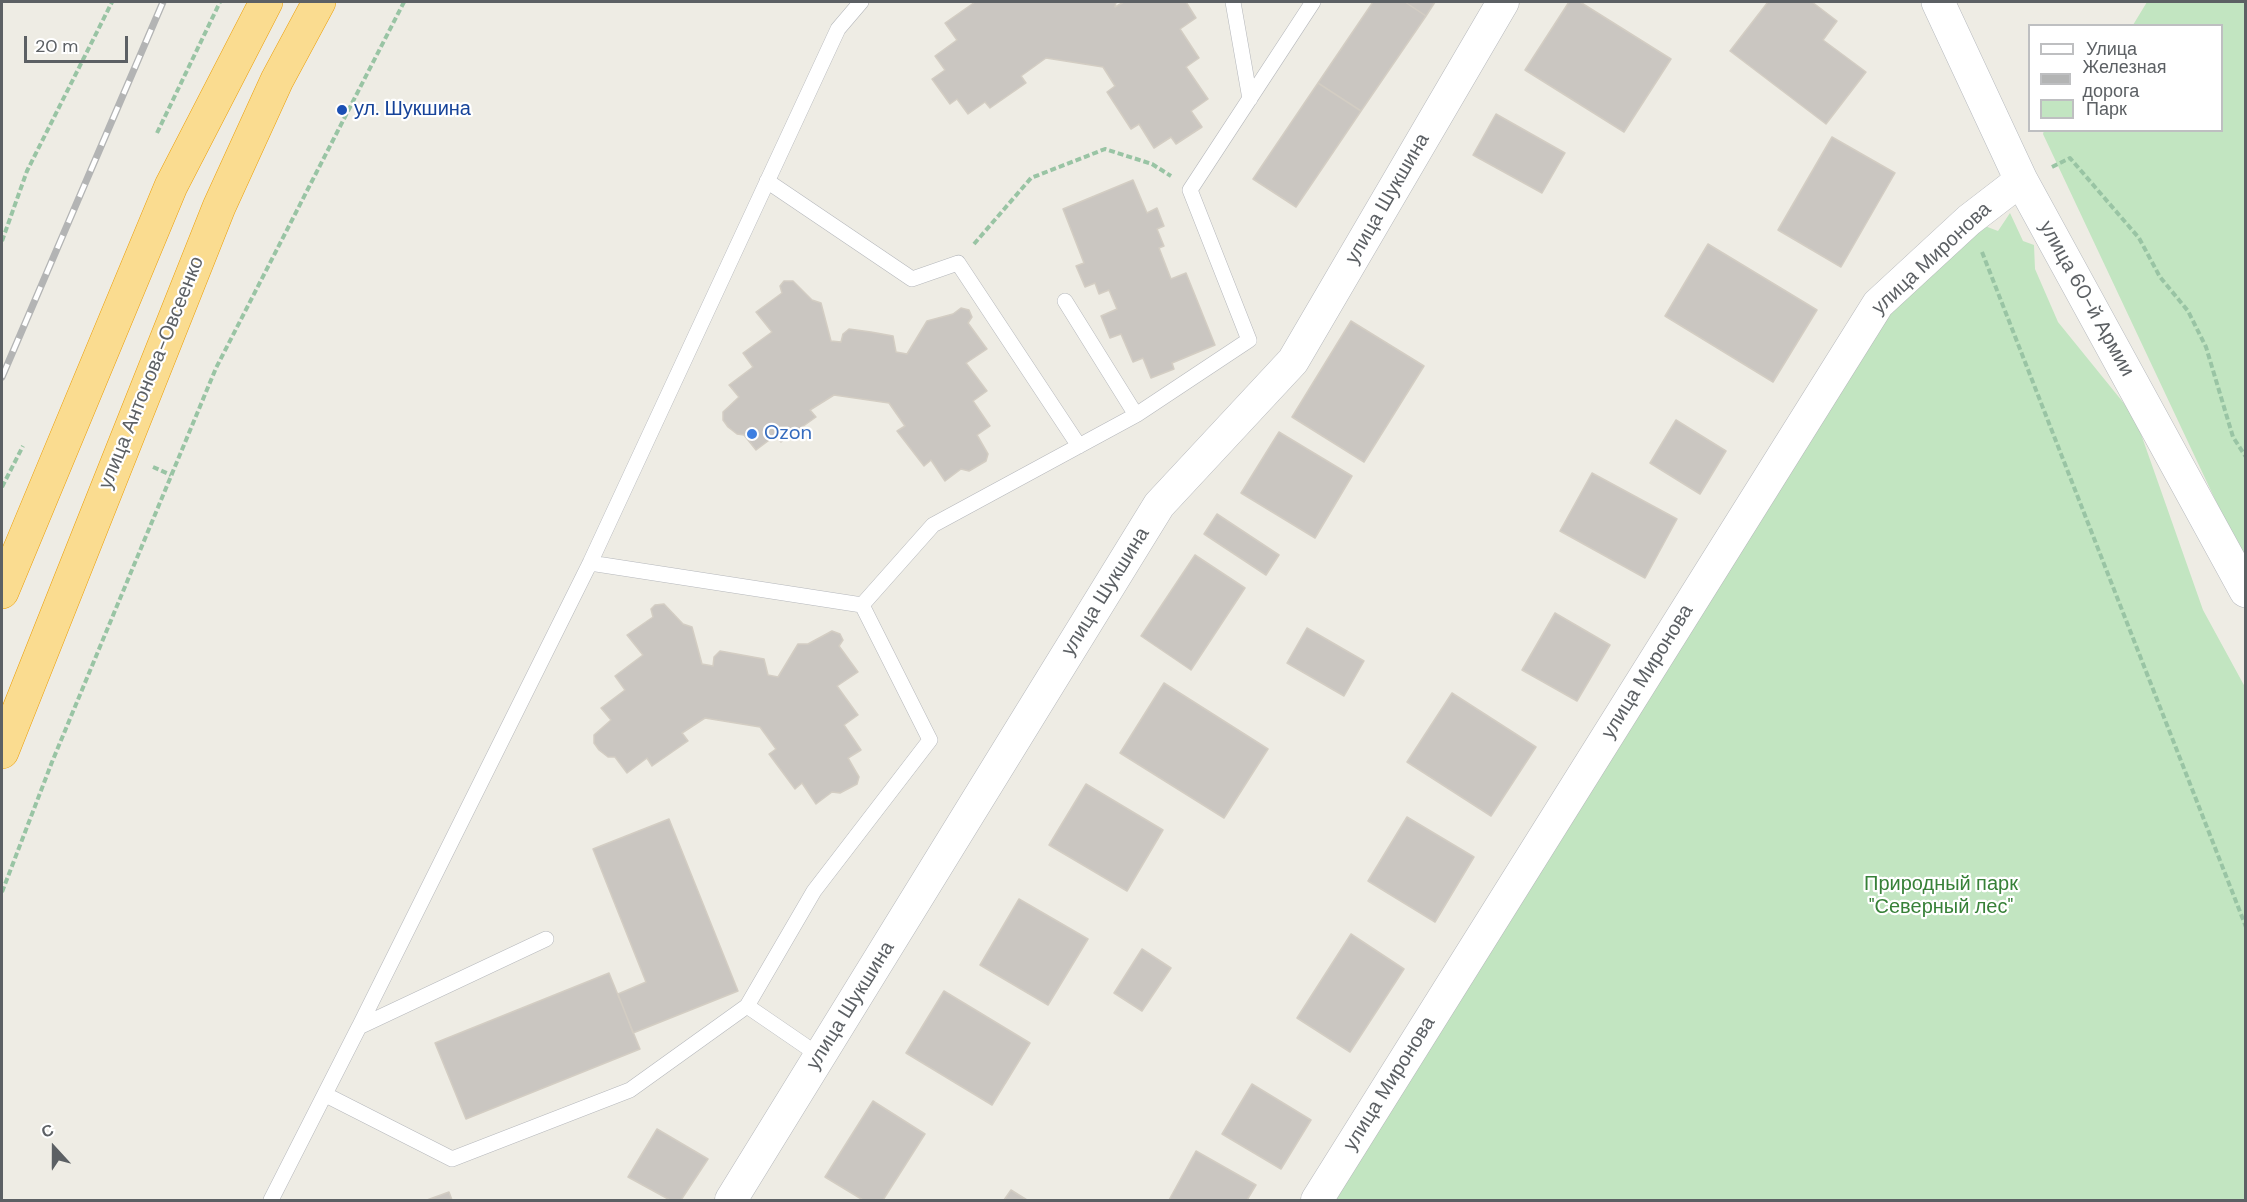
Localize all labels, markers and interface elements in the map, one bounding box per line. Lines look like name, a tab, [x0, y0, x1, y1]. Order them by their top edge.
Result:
scale bar	[27, 24, 130, 62]
legend	[2028, 24, 2223, 132]
text: 20 m	[35, 34, 78, 58]
text: Улица	[2086, 37, 2137, 61]
text: Железная дорога	[2083, 55, 2166, 103]
text: Парк	[2086, 97, 2127, 121]
place label: ул. Шукшина	[354, 98, 471, 122]
marker: ул. Шукшина	[335, 103, 349, 117]
street label: улица Шукшина	[1341, 129, 1435, 269]
street label: улица Миронова	[1867, 198, 1997, 320]
street label: улица 60-й Армии	[2033, 217, 2139, 381]
street label: улица Антонова-Овсеенко	[94, 253, 210, 493]
place label: Ozon	[764, 422, 812, 446]
marker: Ozon	[745, 427, 759, 441]
street label: улица Шукшина	[1057, 523, 1155, 661]
street label: улица Миронова	[1597, 600, 1699, 744]
park label: Природный парк "Северный лес"	[1864, 873, 2018, 920]
street label: улица Шукшина	[802, 937, 900, 1075]
street label: улица Миронова	[1339, 1012, 1441, 1156]
north arrow	[24, 1118, 84, 1178]
text: С	[38, 1119, 57, 1143]

